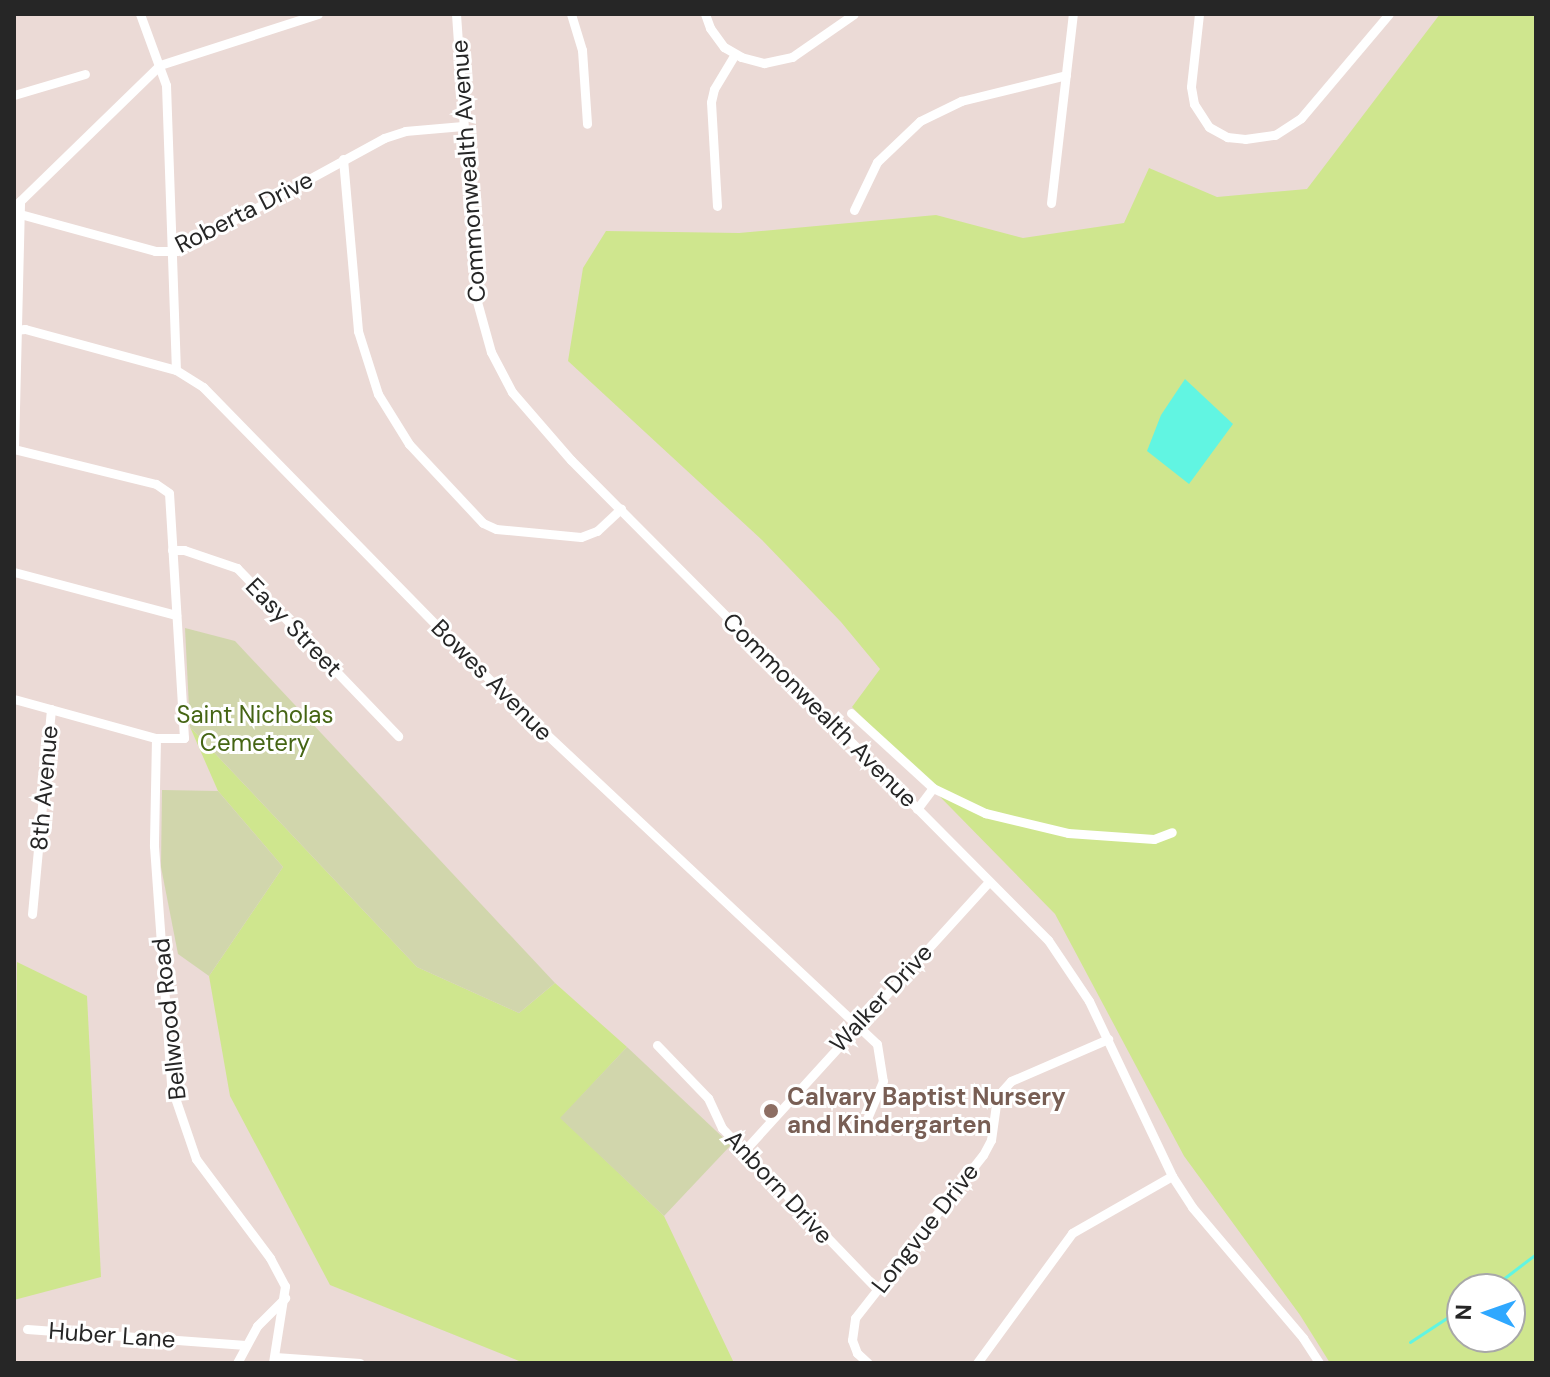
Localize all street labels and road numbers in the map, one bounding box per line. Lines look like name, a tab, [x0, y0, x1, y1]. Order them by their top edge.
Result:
street label: Commonwealth Avenue	[444, 39, 492, 303]
street label: Roberta Drive	[170, 165, 318, 259]
street label: Easy Street	[240, 572, 348, 682]
street label: Commonwealth Avenue	[717, 607, 923, 813]
street label: Bowes Avenue	[425, 613, 559, 747]
street label: 8th Avenue	[24, 724, 64, 852]
street label: Bellwood Road	[146, 937, 192, 1101]
street label: Walker Drive	[824, 938, 938, 1058]
street label: Anborn Drive	[719, 1124, 839, 1250]
street label: Longvue Drive	[865, 1157, 985, 1299]
street label: Huber Lane	[48, 1316, 176, 1354]

